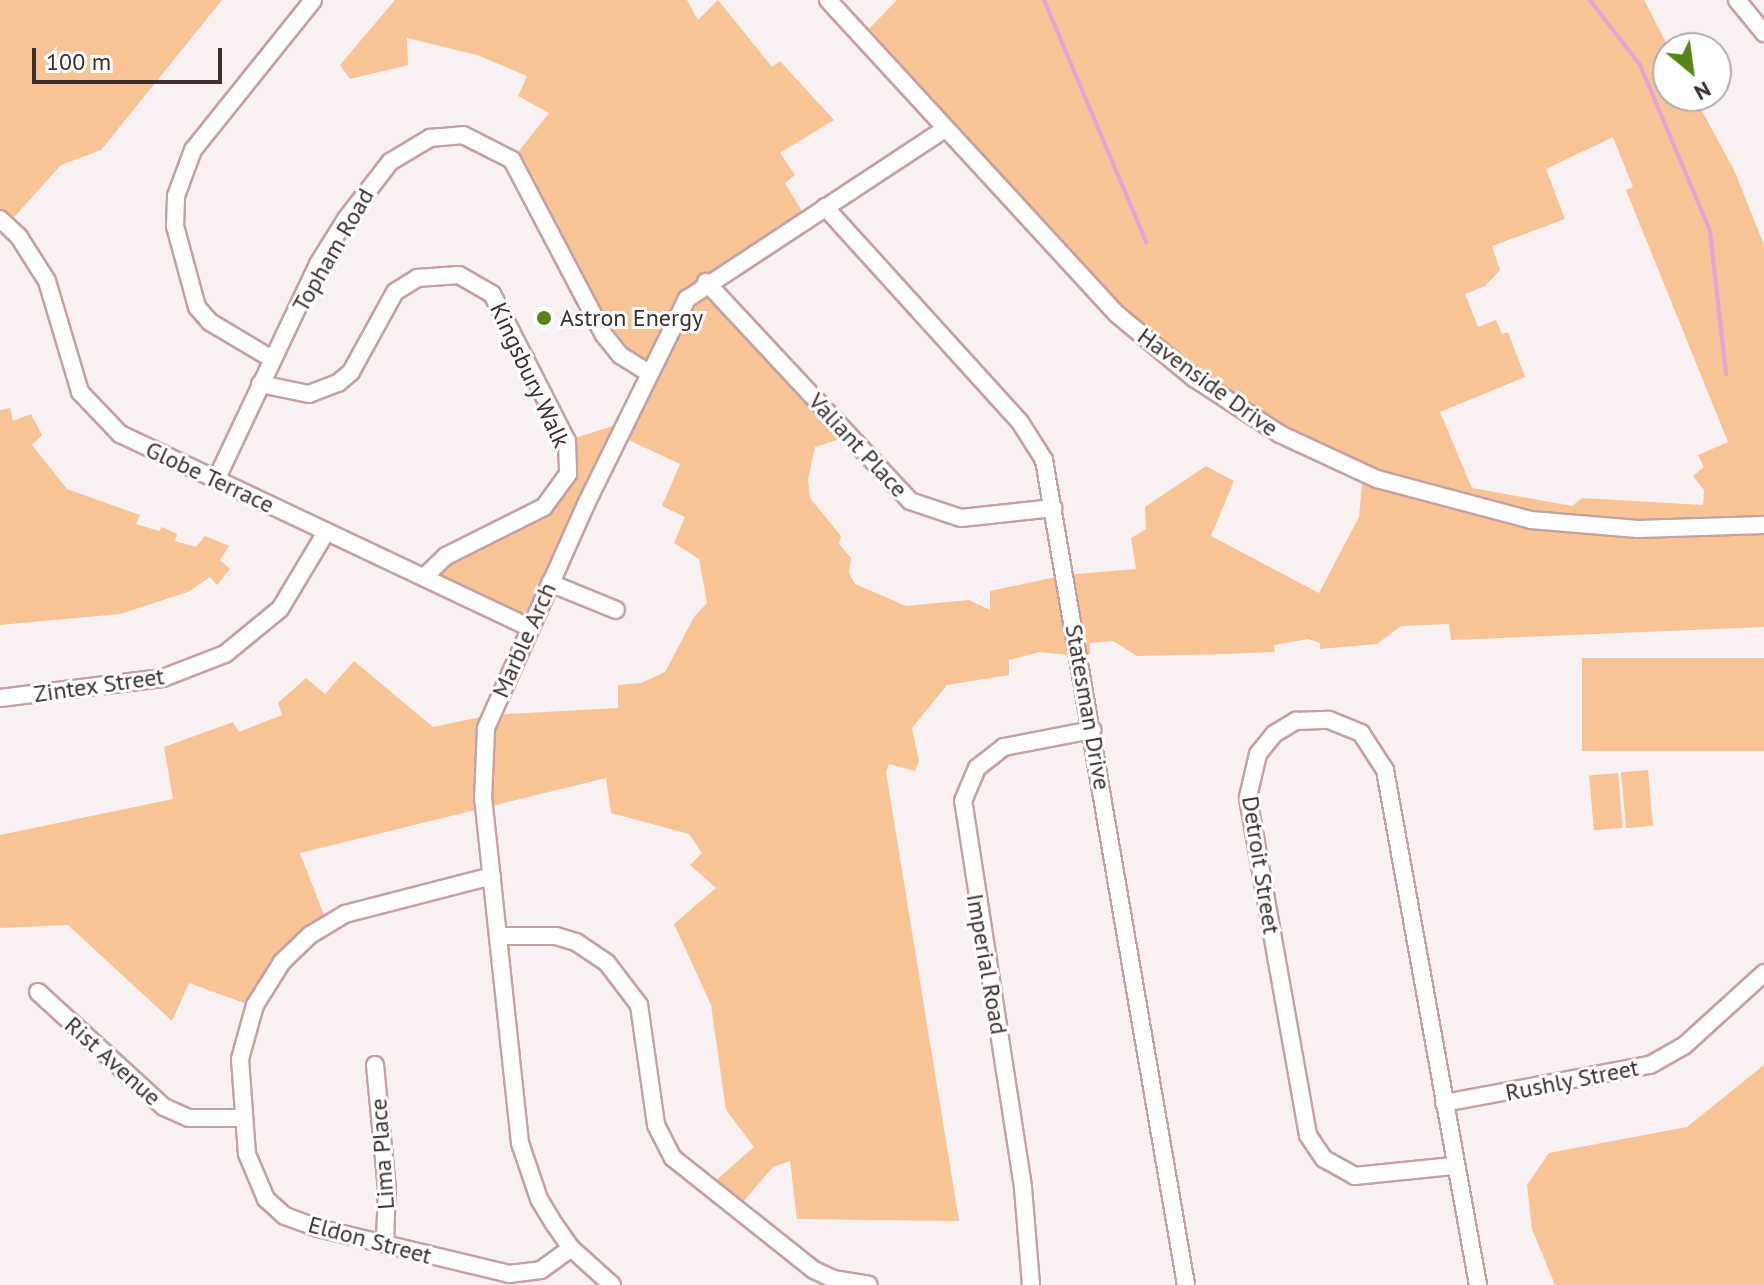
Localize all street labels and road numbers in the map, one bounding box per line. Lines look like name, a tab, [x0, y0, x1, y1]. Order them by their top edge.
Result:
street label: Topham Road	[286, 183, 380, 317]
street label: Kingsbury Walk	[484, 297, 576, 453]
street label: Havenside Drive	[1132, 321, 1284, 443]
street label: Valiant Place	[802, 387, 914, 503]
street label: Globe Terrace	[141, 435, 279, 519]
street label: Marble Arch	[486, 578, 562, 702]
street label: Statesman Drive	[1059, 622, 1117, 792]
street label: Zintex Street	[32, 662, 166, 708]
street label: Detroit Street	[1236, 794, 1286, 936]
street label: Imperial Road	[960, 891, 1014, 1037]
street label: Rist Avenue	[59, 1010, 167, 1112]
street label: Rushly Street	[1502, 1053, 1642, 1107]
street label: Lima Place	[364, 1097, 400, 1211]
street label: Eldon Street	[305, 1210, 435, 1270]

